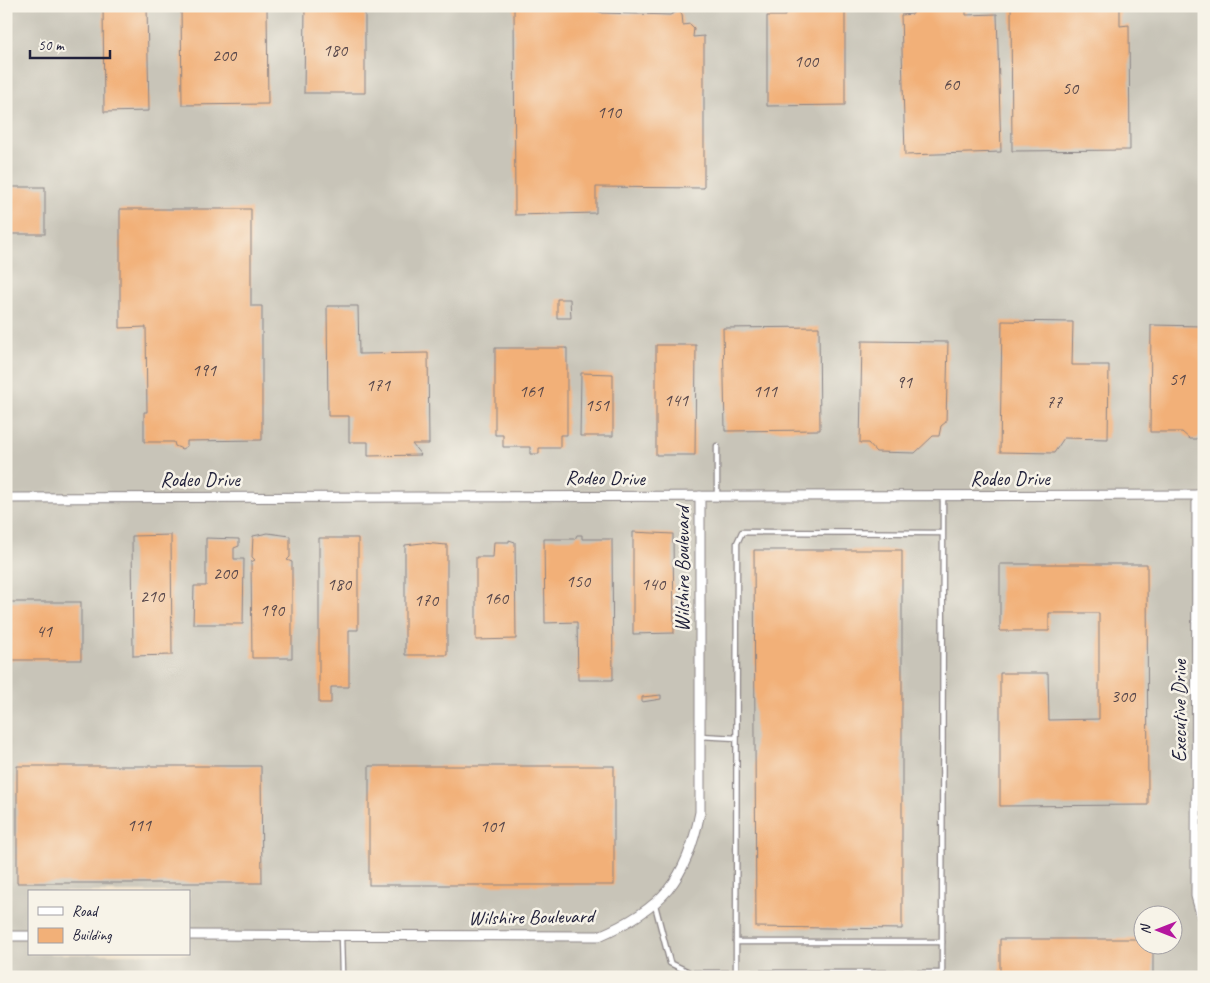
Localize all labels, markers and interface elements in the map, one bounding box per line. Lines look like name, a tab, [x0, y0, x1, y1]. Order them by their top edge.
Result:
scale bar	[30, 28, 110, 60]
text: 50 m	[38, 36, 65, 55]
house number: 180	[323, 39, 349, 61]
house number: 200	[212, 44, 238, 66]
house number: 100	[794, 50, 820, 72]
house number: 60	[943, 73, 961, 95]
house number: 50	[1062, 77, 1080, 99]
house number: 110	[597, 101, 623, 123]
house number: 191	[192, 359, 217, 381]
house number: 51	[1169, 368, 1186, 390]
house number: 91	[896, 371, 913, 393]
house number: 171	[366, 374, 391, 396]
house number: 161	[519, 380, 544, 402]
house number: 111	[753, 380, 778, 402]
house number: 141	[664, 389, 689, 411]
house number: 77	[1046, 391, 1063, 413]
house number: 151	[585, 394, 610, 416]
street label: Rodeo Drive	[565, 465, 646, 491]
street label: Rodeo Drive	[970, 466, 1051, 491]
street label: Rodeo Drive	[160, 467, 241, 492]
street label: Wilshire Boulevard	[670, 503, 695, 632]
house number: 200	[213, 562, 239, 584]
house number: 150	[566, 570, 592, 592]
house number: 180	[327, 573, 353, 595]
house number: 140	[641, 573, 667, 595]
house number: 210	[140, 585, 166, 607]
house number: 160	[484, 587, 510, 609]
house number: 170	[414, 589, 440, 611]
house number: 190	[260, 599, 286, 621]
house number: 41	[36, 620, 53, 642]
street label: Executive Drive	[1167, 658, 1192, 762]
house number: 300	[1111, 685, 1137, 707]
house number: 111	[127, 814, 152, 836]
house number: 101	[480, 815, 505, 837]
legend	[28, 890, 190, 956]
text: Road	[72, 902, 99, 921]
street label: Wilshire Boulevard	[468, 903, 597, 931]
north arrow	[1132, 906, 1182, 956]
text: N	[1137, 923, 1154, 934]
text: Building	[72, 926, 112, 945]

